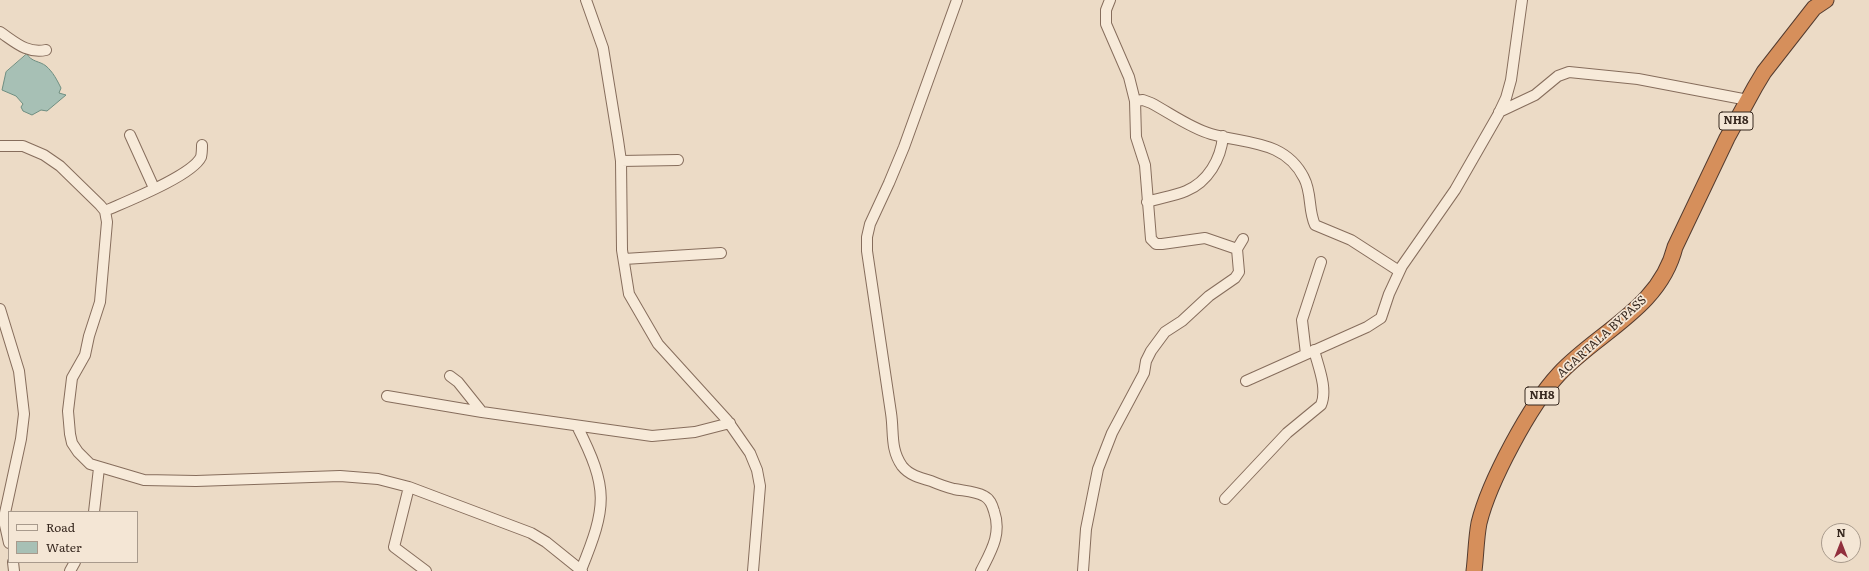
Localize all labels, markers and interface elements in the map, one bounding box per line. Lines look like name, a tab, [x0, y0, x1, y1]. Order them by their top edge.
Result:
road number: NH8	[1719, 112, 1753, 130]
street label: AGARTALA BYPASS	[1554, 293, 1650, 381]
road number: NH8	[1525, 387, 1559, 405]
legend	[8, 511, 138, 563]
text: Road	[46, 518, 75, 536]
north arrow	[1821, 523, 1861, 563]
text: N	[1836, 524, 1846, 540]
text: Water	[46, 538, 82, 556]

